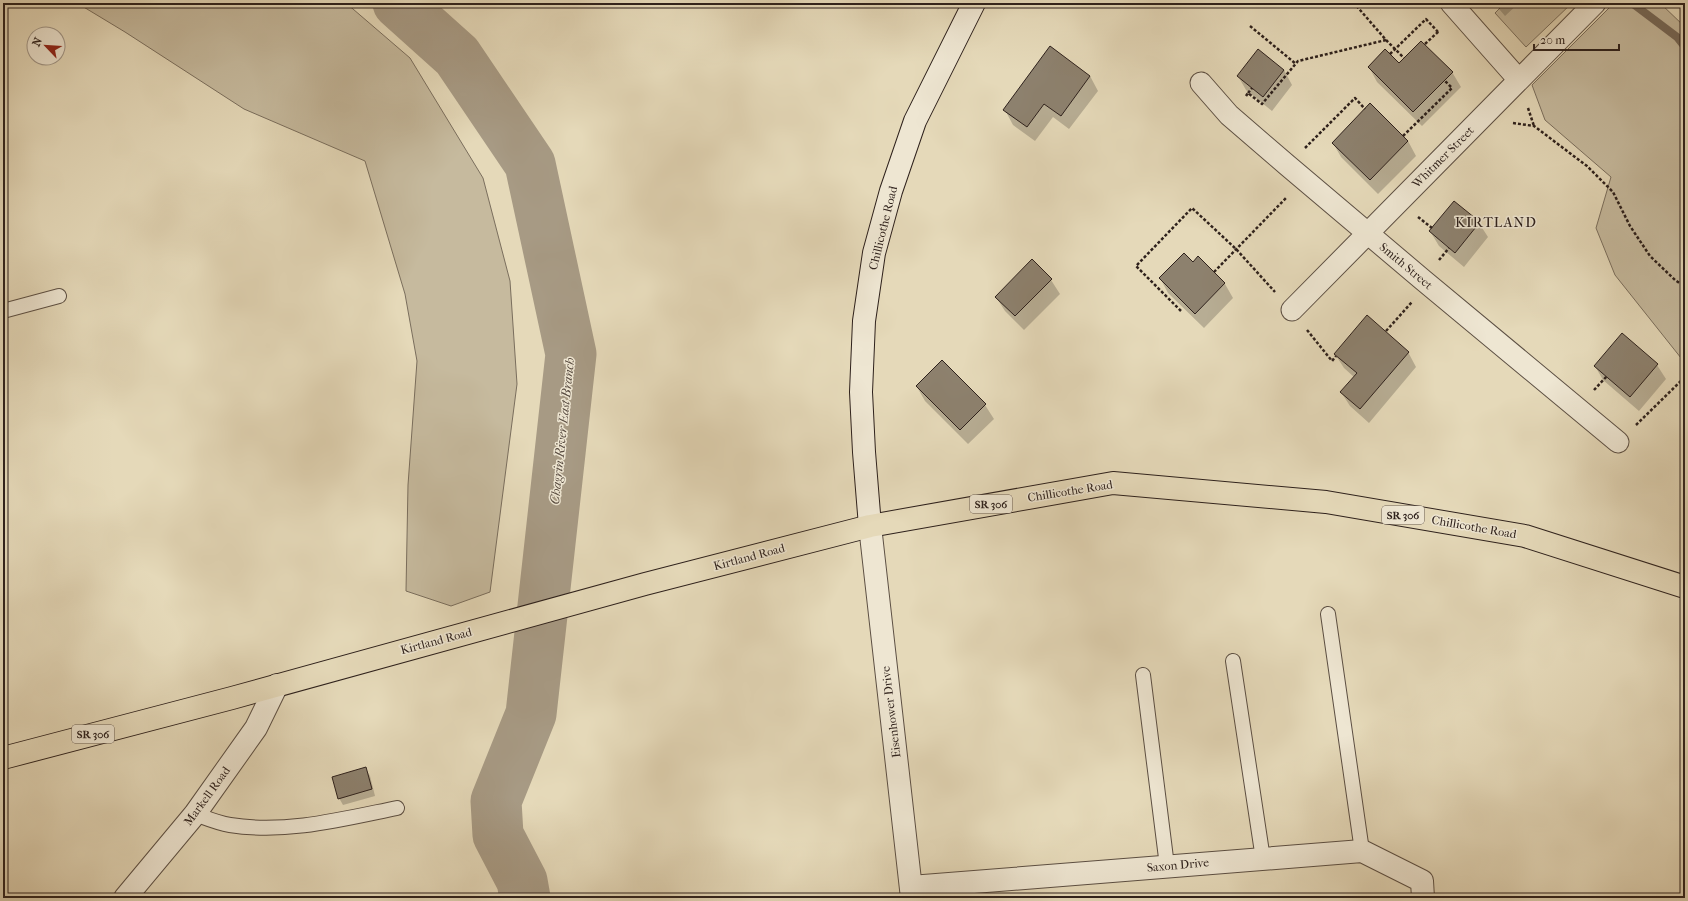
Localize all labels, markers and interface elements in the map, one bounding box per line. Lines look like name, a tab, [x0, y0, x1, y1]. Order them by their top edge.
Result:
north arrow	[26, 26, 66, 66]
scale bar	[1534, 26, 1619, 52]
text: 20 m	[1540, 33, 1565, 47]
text: N	[30, 35, 45, 49]
street label: Whitmer Street	[1409, 123, 1477, 191]
street label: Chillicothe Road	[866, 184, 900, 271]
district label: KIRTLAND	[1455, 214, 1537, 231]
street label: Smith Street	[1377, 240, 1436, 293]
water label: Chagrin River East Branch	[547, 357, 577, 505]
street label: Chillicothe Road	[1026, 477, 1114, 505]
road number: SR 306	[970, 495, 1012, 513]
road number: SR 306	[1382, 506, 1424, 524]
street label: Chillicothe Road	[1430, 513, 1518, 541]
street label: Kirtland Road	[712, 541, 787, 573]
street label: Kirtland Road	[399, 625, 474, 657]
street label: Eisenhower Drive	[878, 665, 904, 759]
road number: SR 306	[72, 725, 114, 743]
street label: Markell Road	[181, 763, 233, 828]
street label: Saxon Drive	[1146, 855, 1210, 875]

